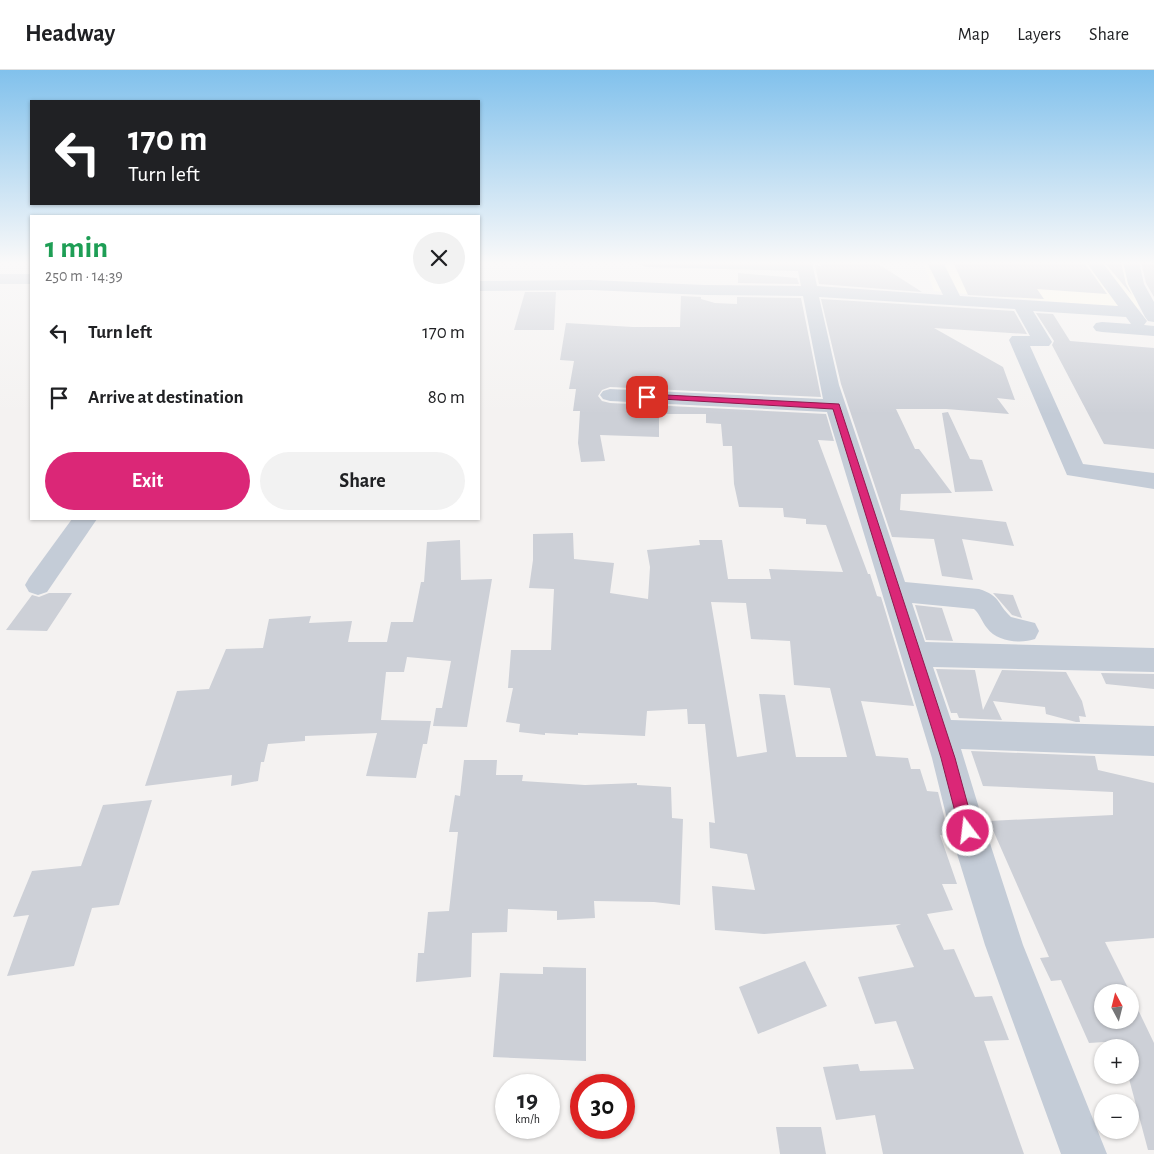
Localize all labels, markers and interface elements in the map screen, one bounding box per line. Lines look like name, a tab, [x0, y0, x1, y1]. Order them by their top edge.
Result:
text: Headway	[25, 22, 115, 46]
text: Map	[958, 26, 989, 44]
text: Layers	[1017, 26, 1061, 44]
text: Share	[1089, 26, 1129, 44]
icon: left	[45, 120, 110, 185]
text: 170 m	[128, 122, 208, 157]
text: Turn left	[128, 163, 200, 185]
button: close	[413, 232, 465, 284]
text: 1 min	[45, 233, 108, 263]
text: 250 m · 14:39	[45, 268, 123, 284]
icon: left	[45, 319, 73, 347]
text: Turn left	[88, 323, 152, 342]
text: 170 m	[422, 323, 465, 342]
pin	[626, 376, 668, 418]
icon: arrive	[633, 383, 661, 411]
icon: arrive	[45, 384, 73, 412]
text: Arrive at destination	[88, 388, 244, 407]
text: 80 m	[428, 388, 465, 407]
button: Exit	[45, 452, 250, 510]
button: Share	[260, 452, 465, 510]
position arrow	[941, 804, 993, 856]
north arrow	[1094, 984, 1139, 1029]
map controls	[1094, 984, 1139, 1139]
button: +	[1094, 1039, 1139, 1084]
speed limit sign: 30	[570, 1074, 635, 1139]
text: 19	[517, 1088, 538, 1113]
button: −	[1094, 1094, 1139, 1139]
text: km/h	[515, 1113, 540, 1125]

